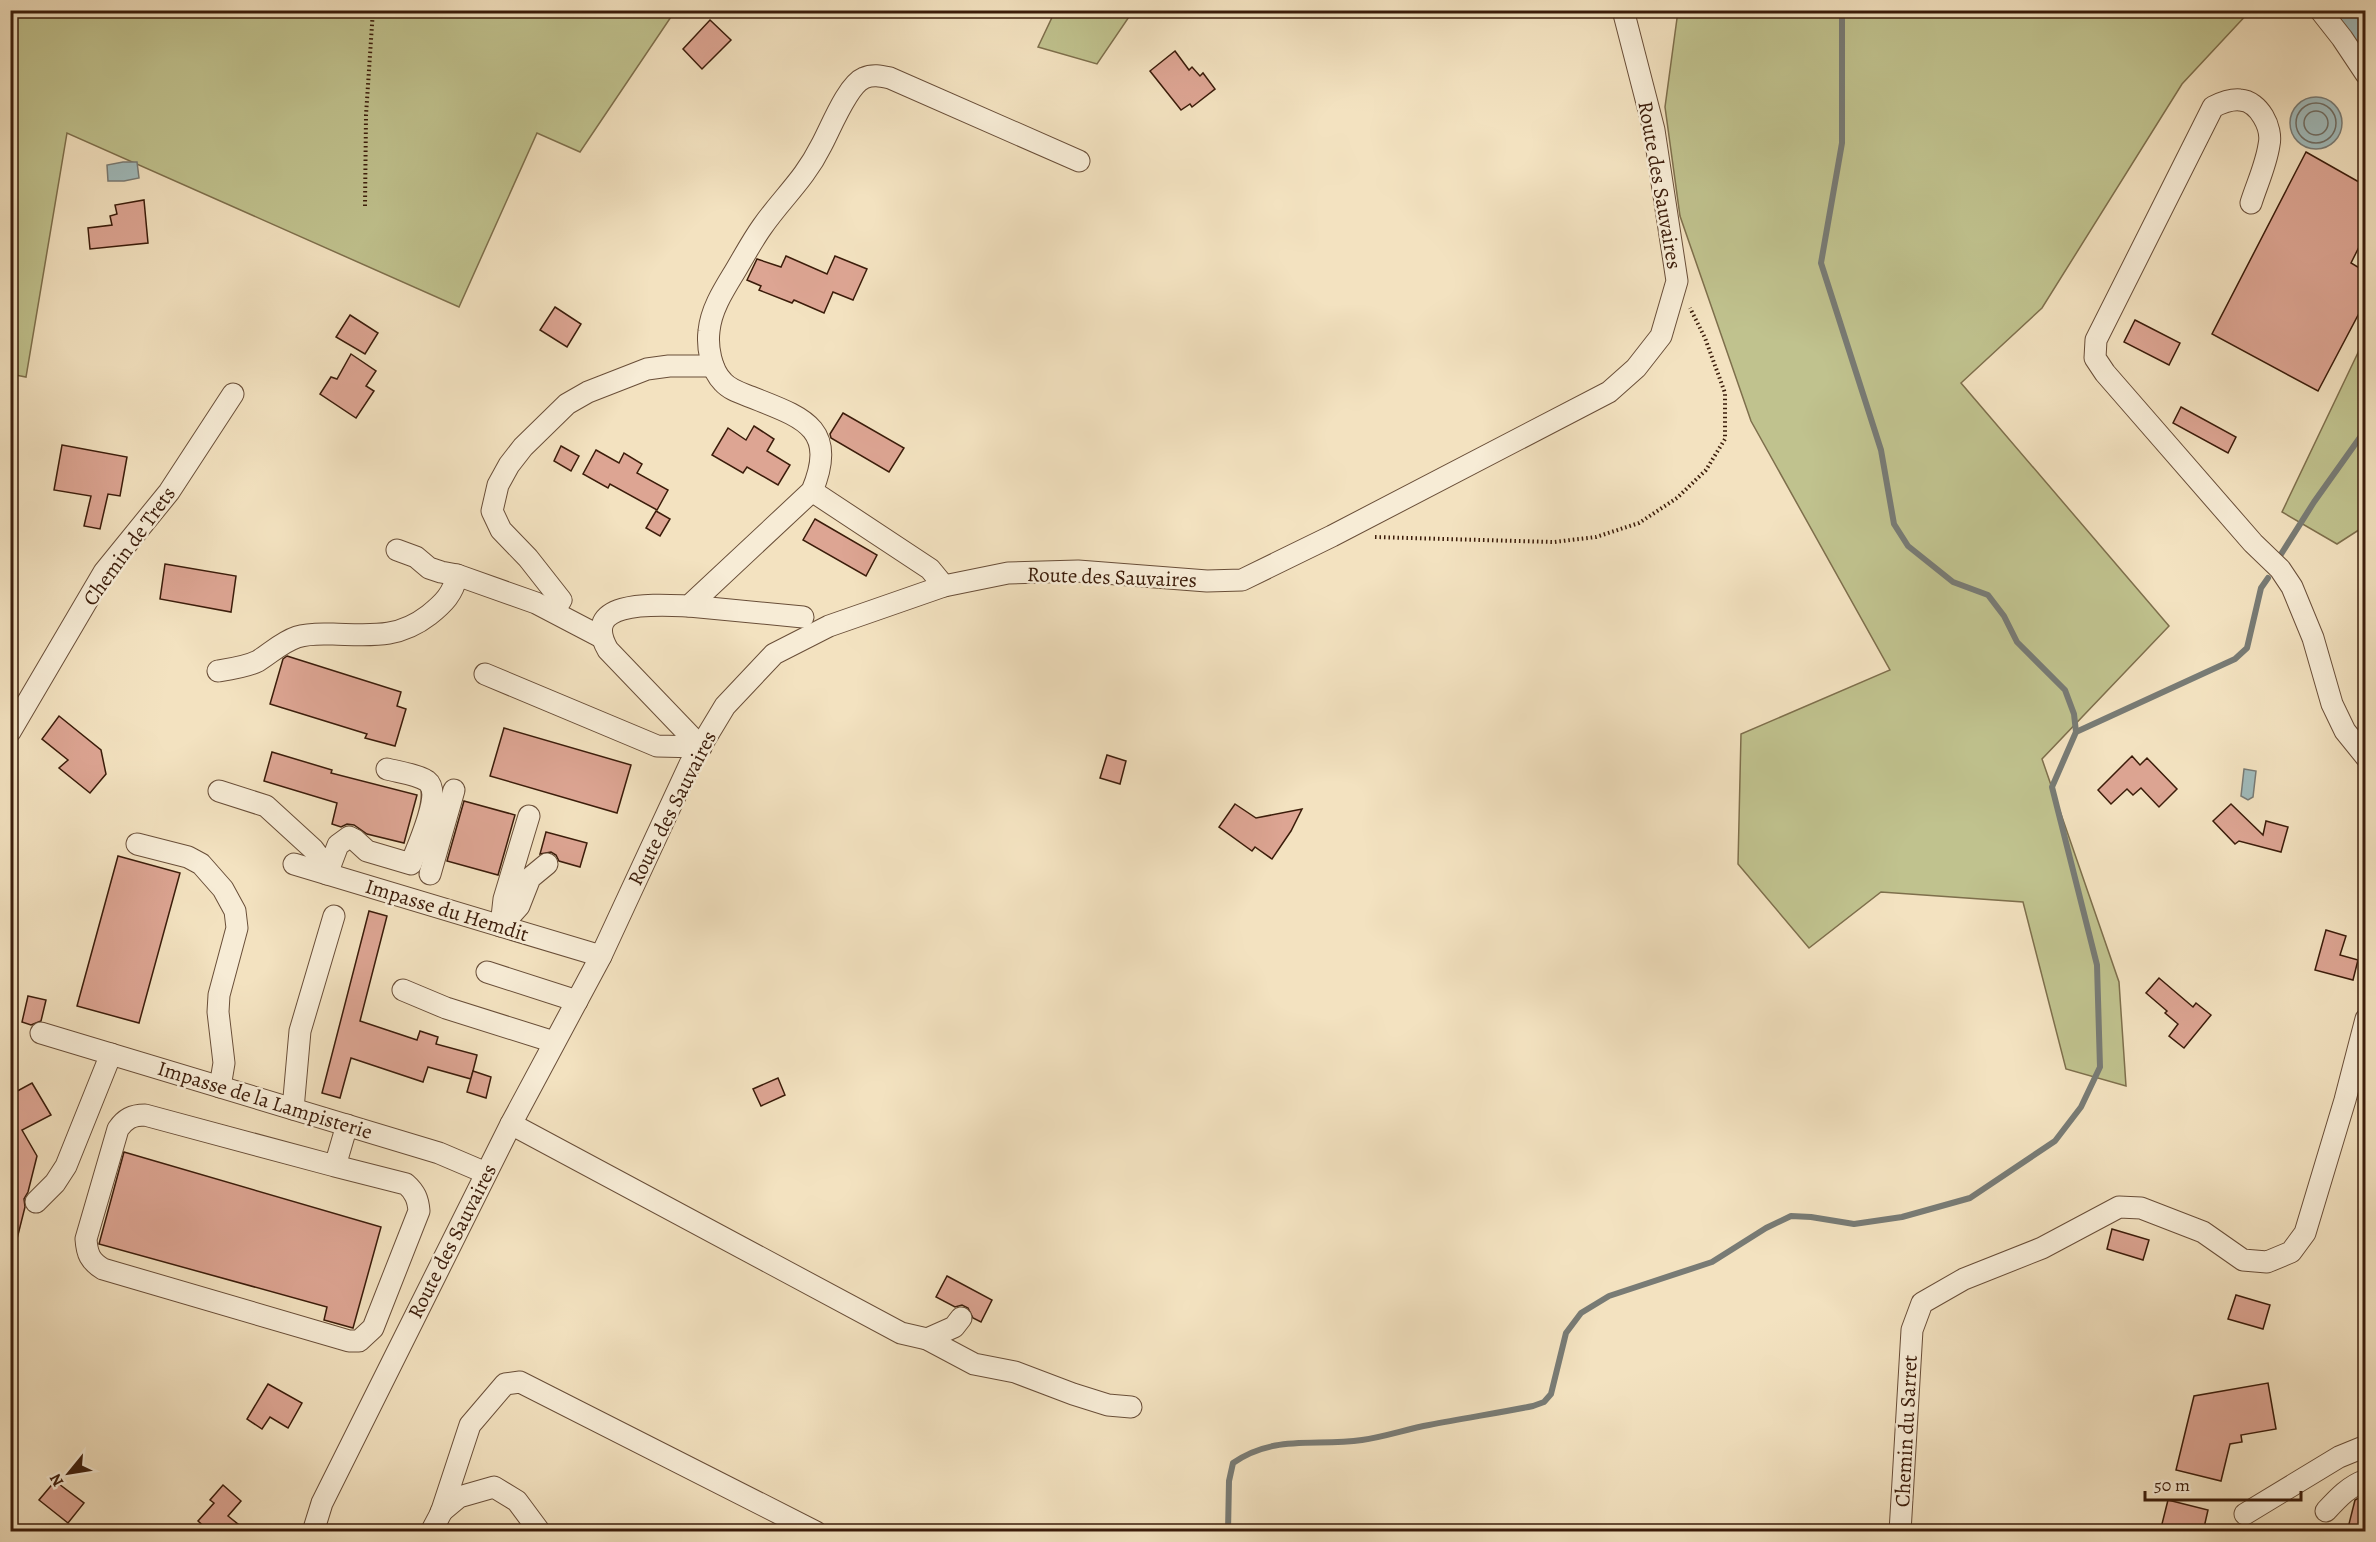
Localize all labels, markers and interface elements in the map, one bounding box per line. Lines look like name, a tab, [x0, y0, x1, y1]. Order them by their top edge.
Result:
street label: Route des Sauvaires	[1631, 99, 1689, 271]
street label: Chemin de Trets	[76, 481, 182, 611]
street label: Route des Sauvaires	[1027, 560, 1197, 594]
street label: Route des Sauvaires	[621, 726, 723, 890]
street label: Impasse du Hemdit	[362, 872, 532, 948]
street label: Impasse de la Lampisterie	[154, 1054, 376, 1146]
street label: Route des Sauvaires	[401, 1159, 503, 1323]
street label: Chemin du Sarret	[1888, 1354, 1924, 1508]
north arrow	[39, 1443, 99, 1503]
scale bar	[2145, 1464, 2301, 1502]
text: N	[44, 1469, 69, 1491]
text: 50 m	[2154, 1473, 2190, 1497]

